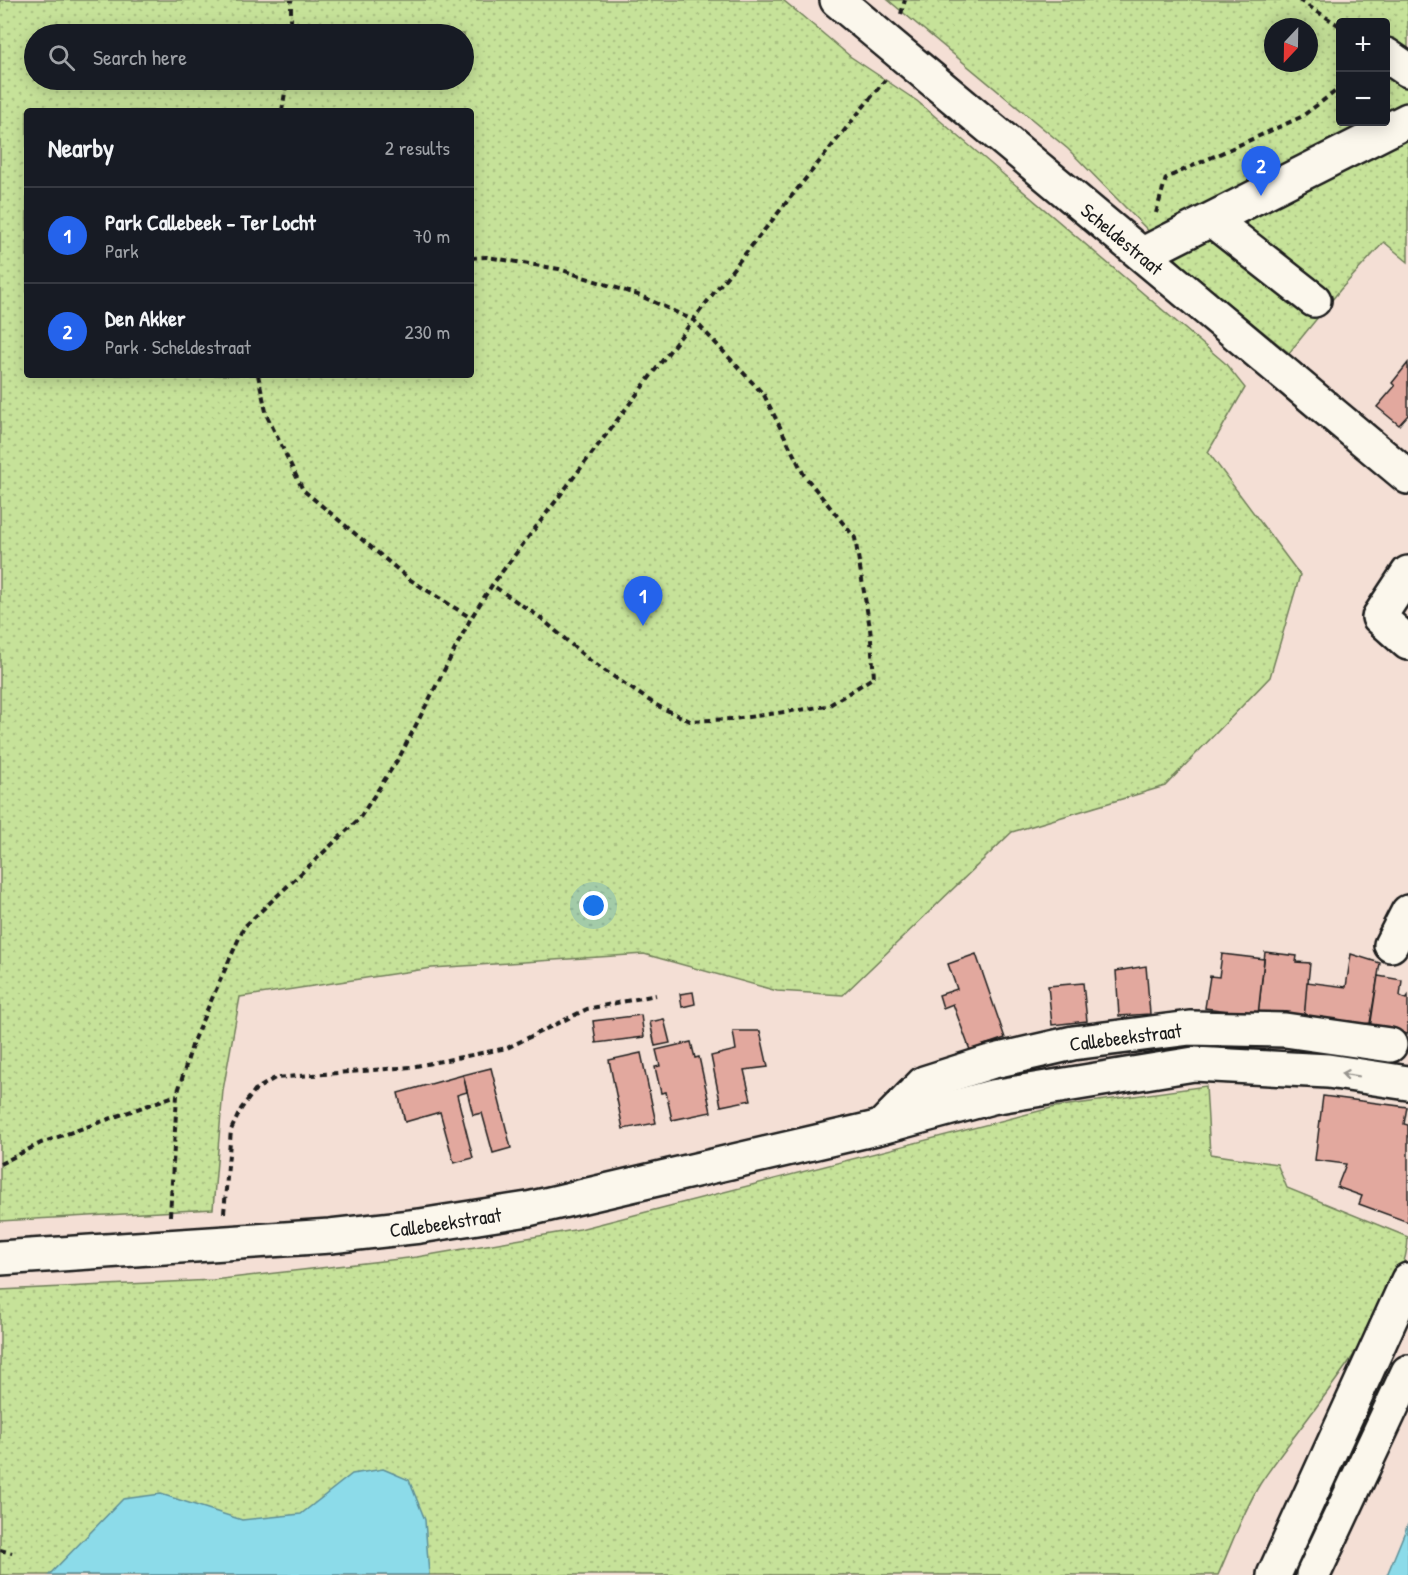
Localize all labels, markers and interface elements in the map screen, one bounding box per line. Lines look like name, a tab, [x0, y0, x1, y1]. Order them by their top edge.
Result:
north arrow	[1264, 18, 1318, 72]
map controls	[1336, 18, 1390, 126]
button: +	[1336, 18, 1390, 72]
search box	[24, 24, 474, 90]
icon: search	[45, 41, 78, 74]
text: Search here	[93, 42, 187, 72]
button: −	[1336, 72, 1390, 126]
text: Nearby	[48, 130, 114, 165]
text: 2 results	[385, 134, 450, 161]
pin: 2	[1242, 146, 1280, 196]
street label: Scheldestraat	[1076, 196, 1170, 281]
text: Park Callebeek - Ter Locht	[105, 207, 315, 237]
text: 1	[64, 222, 71, 249]
text: 70 m	[413, 222, 450, 249]
text: Park	[105, 237, 138, 264]
text: Den Akker	[105, 303, 185, 333]
text: 2	[63, 318, 72, 345]
text: 230 m	[405, 318, 450, 345]
text: Park · Scheldestraat	[105, 333, 251, 360]
pin: 1	[624, 576, 662, 626]
your location	[579, 891, 608, 920]
street label: Callebeekstraat	[1068, 1016, 1184, 1057]
one-way arrow	[1341, 1069, 1361, 1080]
street label: Callebeekstraat	[388, 1200, 504, 1243]

